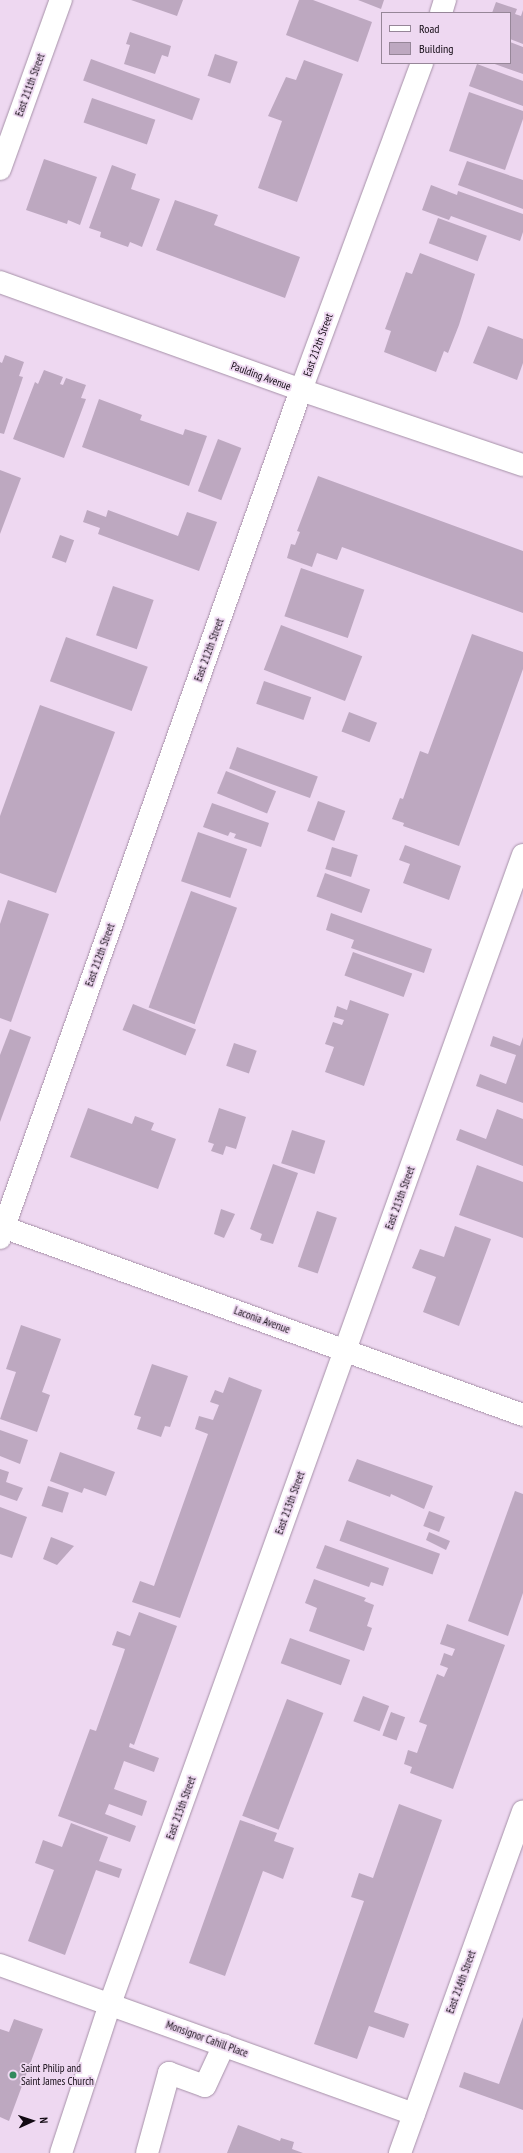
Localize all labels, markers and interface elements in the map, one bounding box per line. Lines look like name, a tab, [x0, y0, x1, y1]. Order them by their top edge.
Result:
legend	[381, 12, 511, 64]
text: Road	[419, 21, 439, 36]
text: Building	[419, 41, 454, 56]
street label: East 211th Street	[13, 52, 47, 118]
street label: East 212th Street	[301, 312, 335, 378]
street label: Paulding Avenue	[229, 359, 293, 393]
street label: East 212th Street	[192, 617, 226, 683]
street label: East 212th Street	[83, 922, 117, 988]
street label: East 213th Street	[383, 1165, 417, 1231]
street label: Laconia Avenue	[232, 1304, 292, 1336]
street label: East 213th Street	[273, 1470, 307, 1536]
street label: East 213th Street	[164, 1775, 198, 1841]
street label: East 214th Street	[444, 1949, 478, 2015]
street label: Monsignor Cahill Place	[164, 2018, 250, 2060]
place label: Saint Philip and Saint James Church	[21, 2062, 94, 2088]
marker: Saint Philip and Saint James Church	[8, 2070, 18, 2080]
north arrow	[12, 2101, 52, 2141]
text: N	[37, 2117, 51, 2124]

